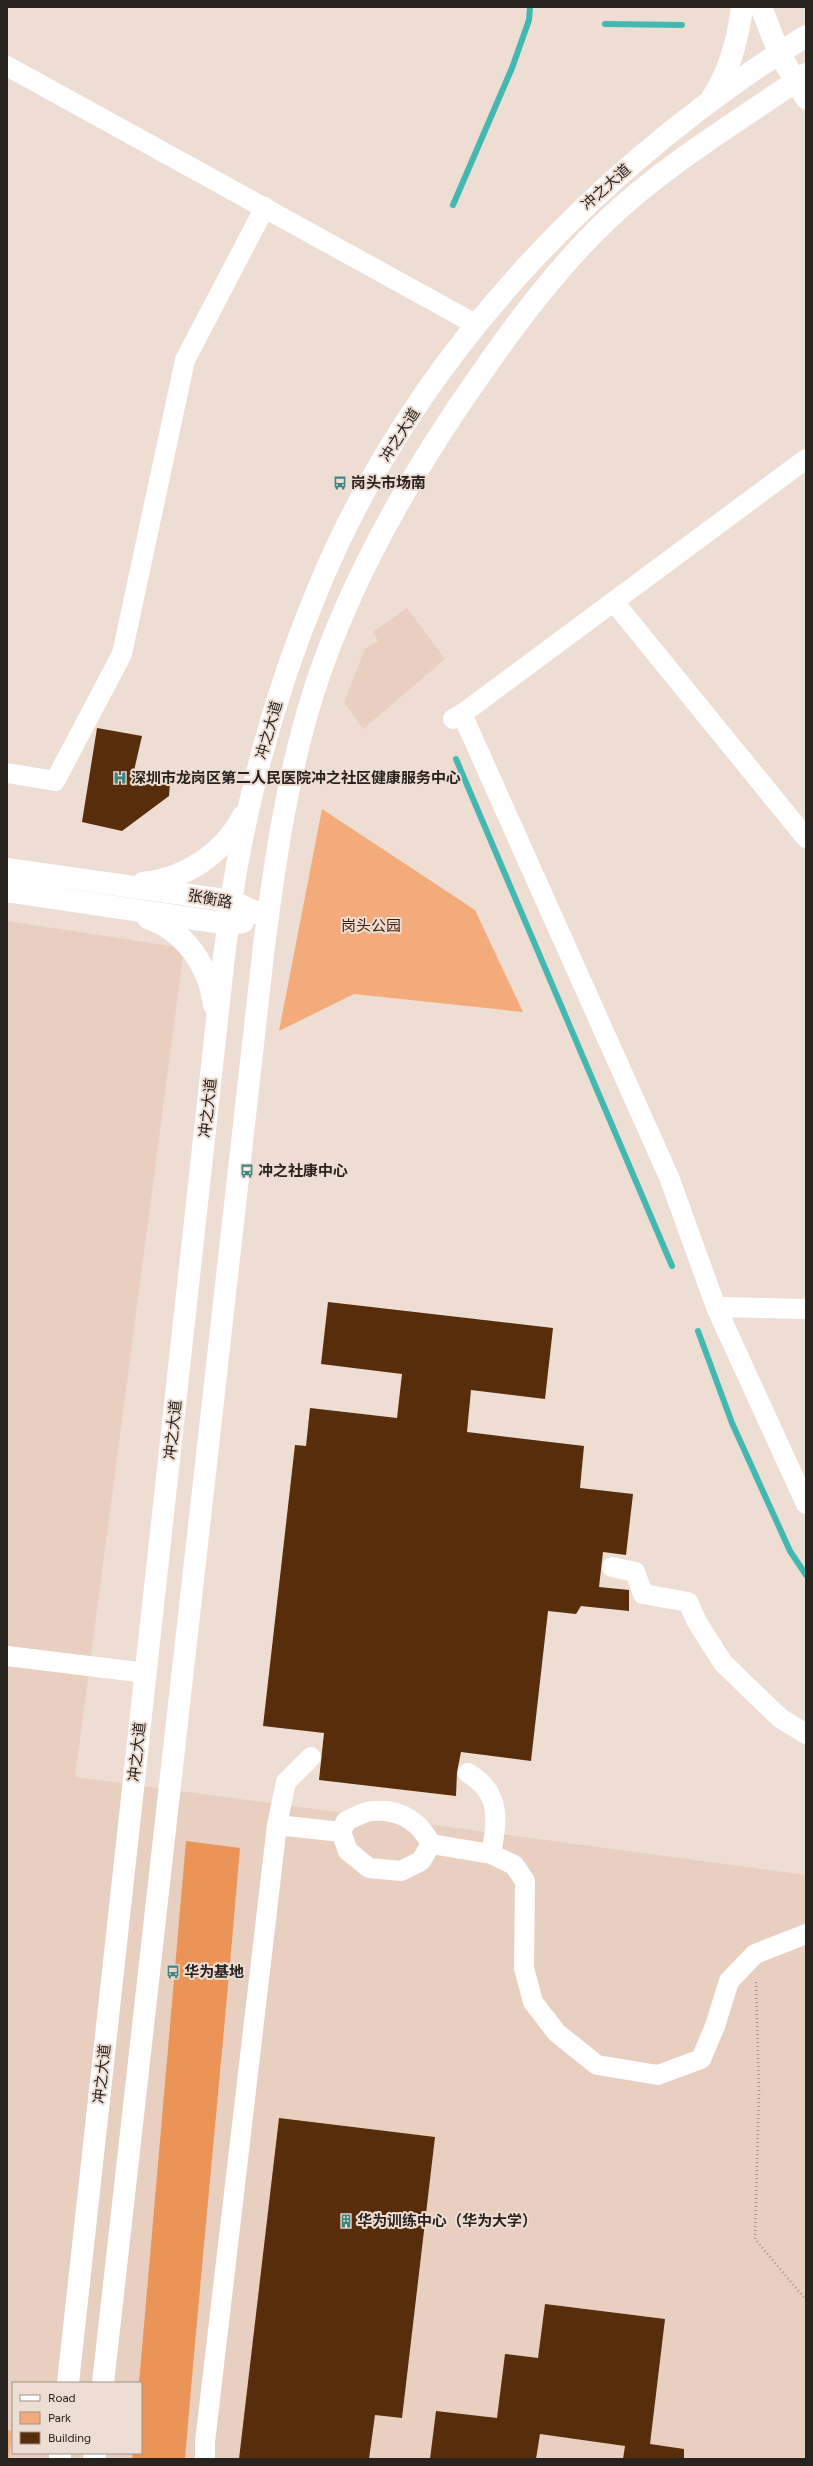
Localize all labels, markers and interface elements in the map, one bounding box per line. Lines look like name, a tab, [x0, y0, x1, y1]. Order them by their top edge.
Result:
street label: 冲之大道	[578, 160, 634, 214]
street label: 冲之大道	[376, 405, 424, 465]
place label: 岗头市场南	[351, 474, 426, 492]
bus stop icon: 岗头市场南	[332, 475, 348, 491]
street label: 冲之大道	[252, 699, 286, 761]
place label: 深圳市龙岗区第二人民医院冲之社区健康服务中心	[131, 769, 461, 787]
hospital icon: 深圳市龙岗区第二人民医院冲之社区健康服务中心	[112, 770, 128, 786]
street label: 张衡路	[186, 886, 234, 912]
park label: 岗头公园	[341, 917, 401, 935]
street label: 冲之大道	[196, 1077, 220, 1139]
place label: 冲之社康中心	[258, 1162, 348, 1180]
bus stop icon: 冲之社康中心	[239, 1163, 255, 1179]
street label: 冲之大道	[161, 1399, 185, 1461]
street label: 冲之大道	[125, 1721, 149, 1783]
place label: 华为基地	[184, 1963, 244, 1981]
bus stop icon: 华为基地	[165, 1964, 181, 1980]
street label: 冲之大道	[90, 2043, 114, 2105]
place label: 华为训练中心（华为大学）	[357, 2212, 537, 2230]
building icon: 华为训练中心（华为大学）	[338, 2213, 354, 2229]
legend	[12, 2382, 142, 2454]
text: Road	[48, 2391, 76, 2405]
text: Park	[48, 2411, 71, 2425]
text: Building	[48, 2431, 91, 2445]

